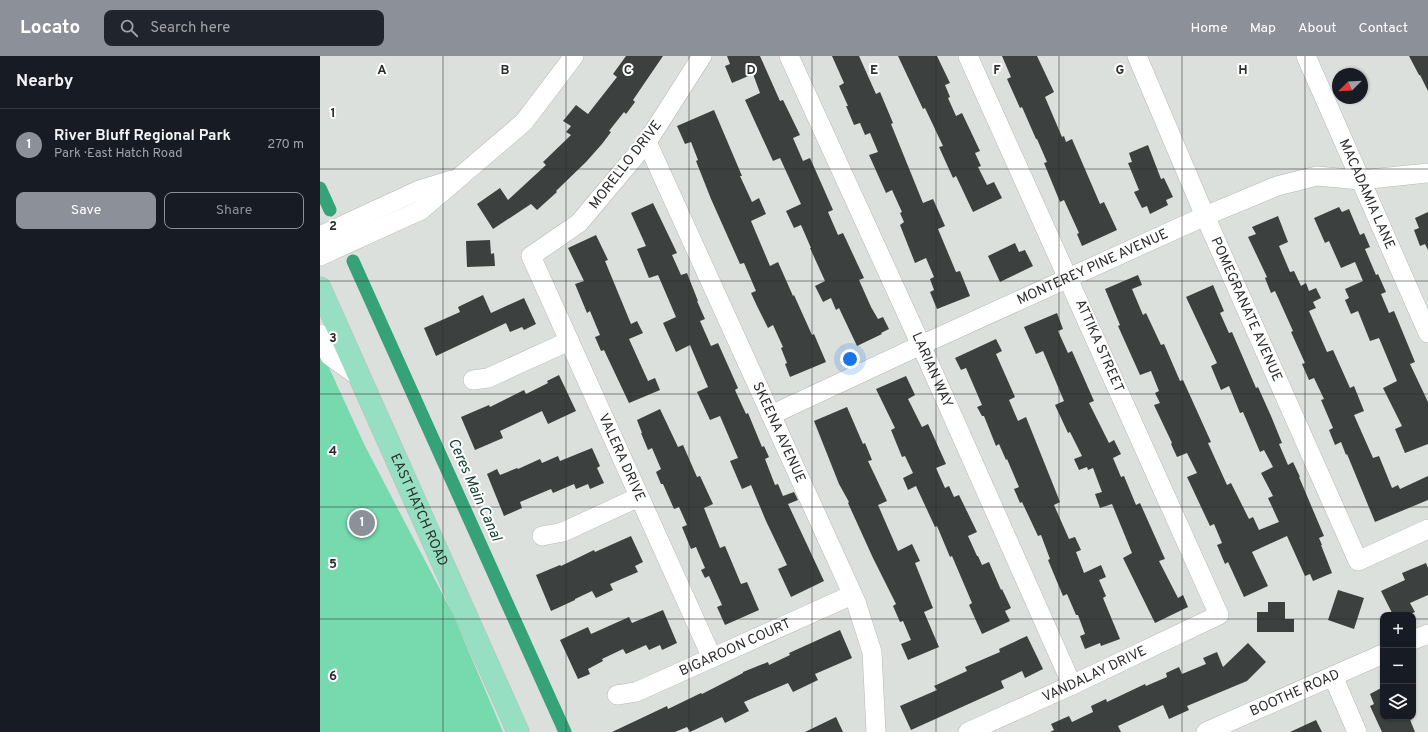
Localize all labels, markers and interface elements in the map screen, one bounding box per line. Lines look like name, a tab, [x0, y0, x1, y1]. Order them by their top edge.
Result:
search box	[104, 10, 384, 46]
text: Locato	[20, 16, 80, 40]
icon: search	[118, 17, 140, 39]
text: Search here	[150, 19, 230, 38]
text: Home	[1191, 20, 1228, 37]
text: Map	[1250, 20, 1276, 37]
text: About	[1298, 20, 1337, 37]
text: Contact	[1359, 20, 1408, 37]
text: A	[377, 63, 387, 79]
text: B	[501, 63, 510, 79]
text: C	[624, 63, 632, 79]
text: D	[746, 63, 756, 79]
text: E	[870, 63, 878, 79]
text: F	[993, 63, 1001, 79]
text: G	[1116, 63, 1125, 79]
text: H	[1238, 63, 1248, 79]
north arrow	[1332, 68, 1368, 104]
text: Nearby	[16, 71, 73, 93]
text: 1	[330, 106, 336, 122]
street label: MORELLO DRIVE	[586, 117, 666, 213]
text: River Bluff Regional Park	[54, 127, 231, 146]
street label: MACADAMIA LANE	[1335, 136, 1399, 252]
text: 1	[26, 137, 32, 153]
text: 270 m	[267, 137, 304, 153]
text: Park · East Hatch Road	[54, 146, 183, 162]
button: Save	[16, 192, 156, 229]
button: Share	[164, 192, 304, 229]
text: 2	[329, 219, 337, 235]
street label: MONTEREY PINE AVENUE	[1014, 225, 1171, 309]
street label: POMEGRANATE AVENUE	[1207, 235, 1286, 384]
street label: ATTIKA STREET	[1071, 297, 1127, 395]
street label: LARIAN WAY	[908, 330, 956, 410]
text: 3	[329, 331, 337, 347]
your location	[840, 349, 860, 369]
street label: SKEENA AVENUE	[749, 379, 809, 486]
street label: VALERA DRIVE	[595, 411, 649, 504]
water label: Ceres Main Canal	[443, 435, 506, 546]
text: 4	[329, 444, 337, 460]
street label: EAST HATCH ROAD	[386, 451, 451, 569]
pin: 1	[349, 508, 375, 538]
text: 5	[329, 557, 337, 573]
map controls	[1380, 612, 1416, 720]
button: +	[1380, 612, 1416, 648]
street label: BIGAROON COURT	[677, 615, 794, 680]
street label: VANDALAY DRIVE	[1040, 642, 1149, 706]
button: −	[1380, 648, 1416, 684]
street label: BOOTHE ROAD	[1247, 666, 1342, 720]
text: 6	[329, 669, 337, 685]
button: layers	[1380, 684, 1416, 720]

